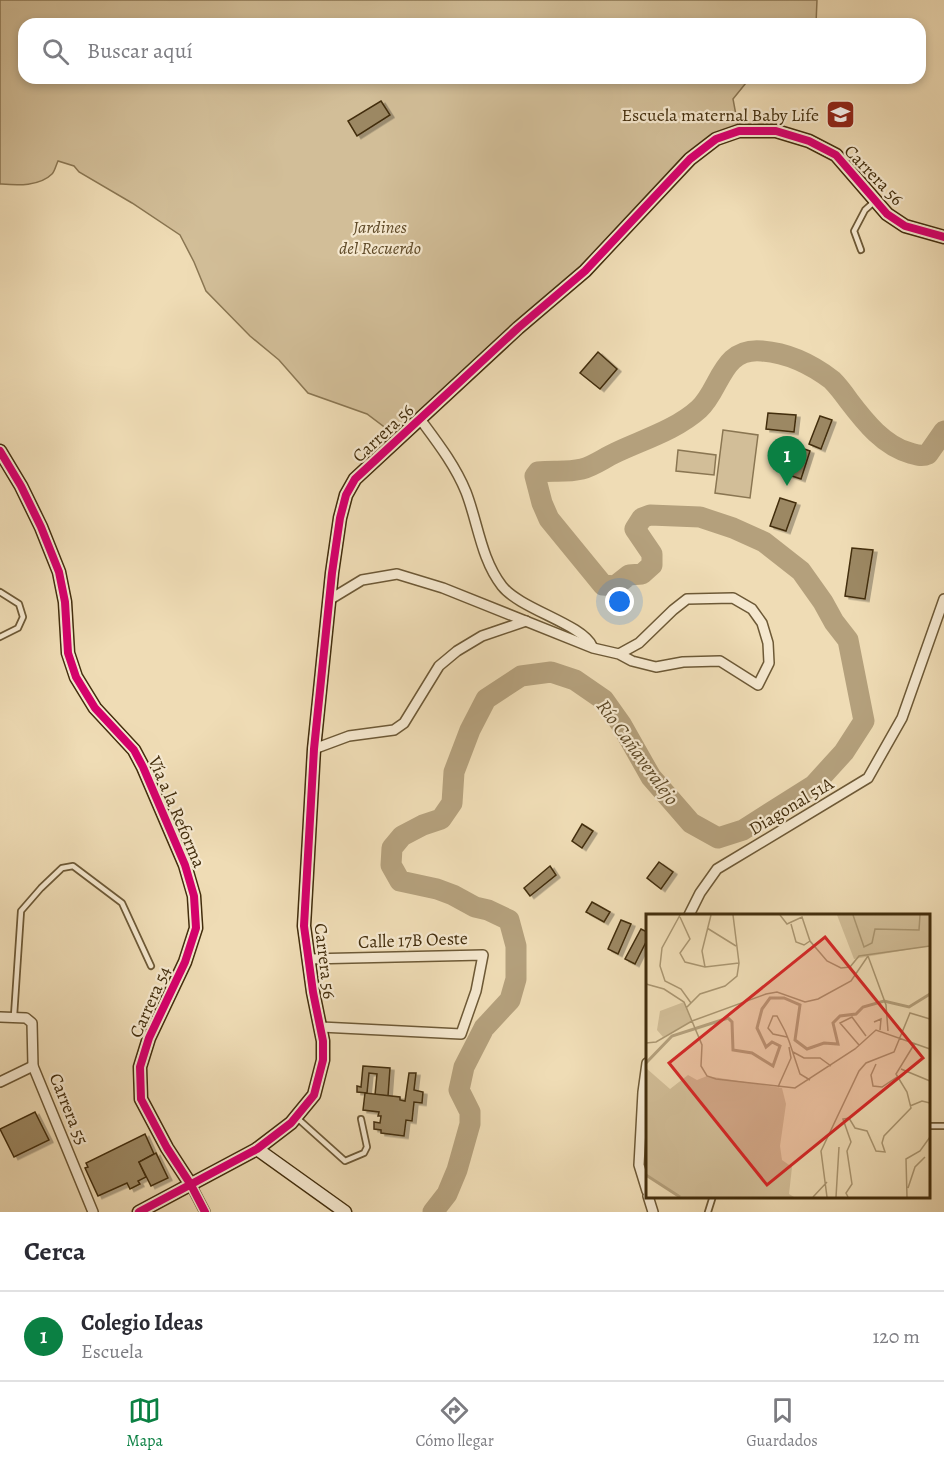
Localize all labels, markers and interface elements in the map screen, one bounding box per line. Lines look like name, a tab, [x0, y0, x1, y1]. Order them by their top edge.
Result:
search box	[18, 18, 926, 84]
icon: search	[39, 35, 72, 68]
text: Buscar aquí	[87, 36, 193, 66]
school or university icon: Escuela maternal Baby Life	[824, 99, 856, 131]
place label: Escuela maternal Baby Life	[621, 103, 819, 127]
street label: Carrera 56	[839, 139, 909, 211]
park label: Jardines del Recuerdo	[339, 215, 421, 260]
street label: Carrera 56	[347, 398, 419, 468]
pin: 1	[768, 436, 806, 486]
your location	[605, 587, 634, 616]
water label: Río Cañaveralejo	[590, 694, 685, 811]
street label: Vía a la Reforma	[142, 752, 212, 872]
street label: Diagonal 51A	[744, 771, 838, 841]
inset map	[646, 914, 929, 1197]
street label: Carrera 56	[308, 922, 342, 1000]
street label: Calle 17B Oeste	[358, 926, 468, 954]
street label: Carrera 54	[124, 962, 176, 1042]
street label: Carrera 55	[44, 1070, 94, 1148]
text: Cerca	[24, 1234, 86, 1269]
text: Colegio Ideas	[81, 1308, 203, 1338]
text: 1	[40, 1323, 47, 1350]
text: 120 m	[872, 1323, 920, 1350]
text: Escuela	[81, 1338, 143, 1365]
tab: Mapa	[126, 1394, 163, 1452]
tab: Cómo llegar	[415, 1394, 494, 1452]
tab: Guardados	[746, 1394, 818, 1452]

